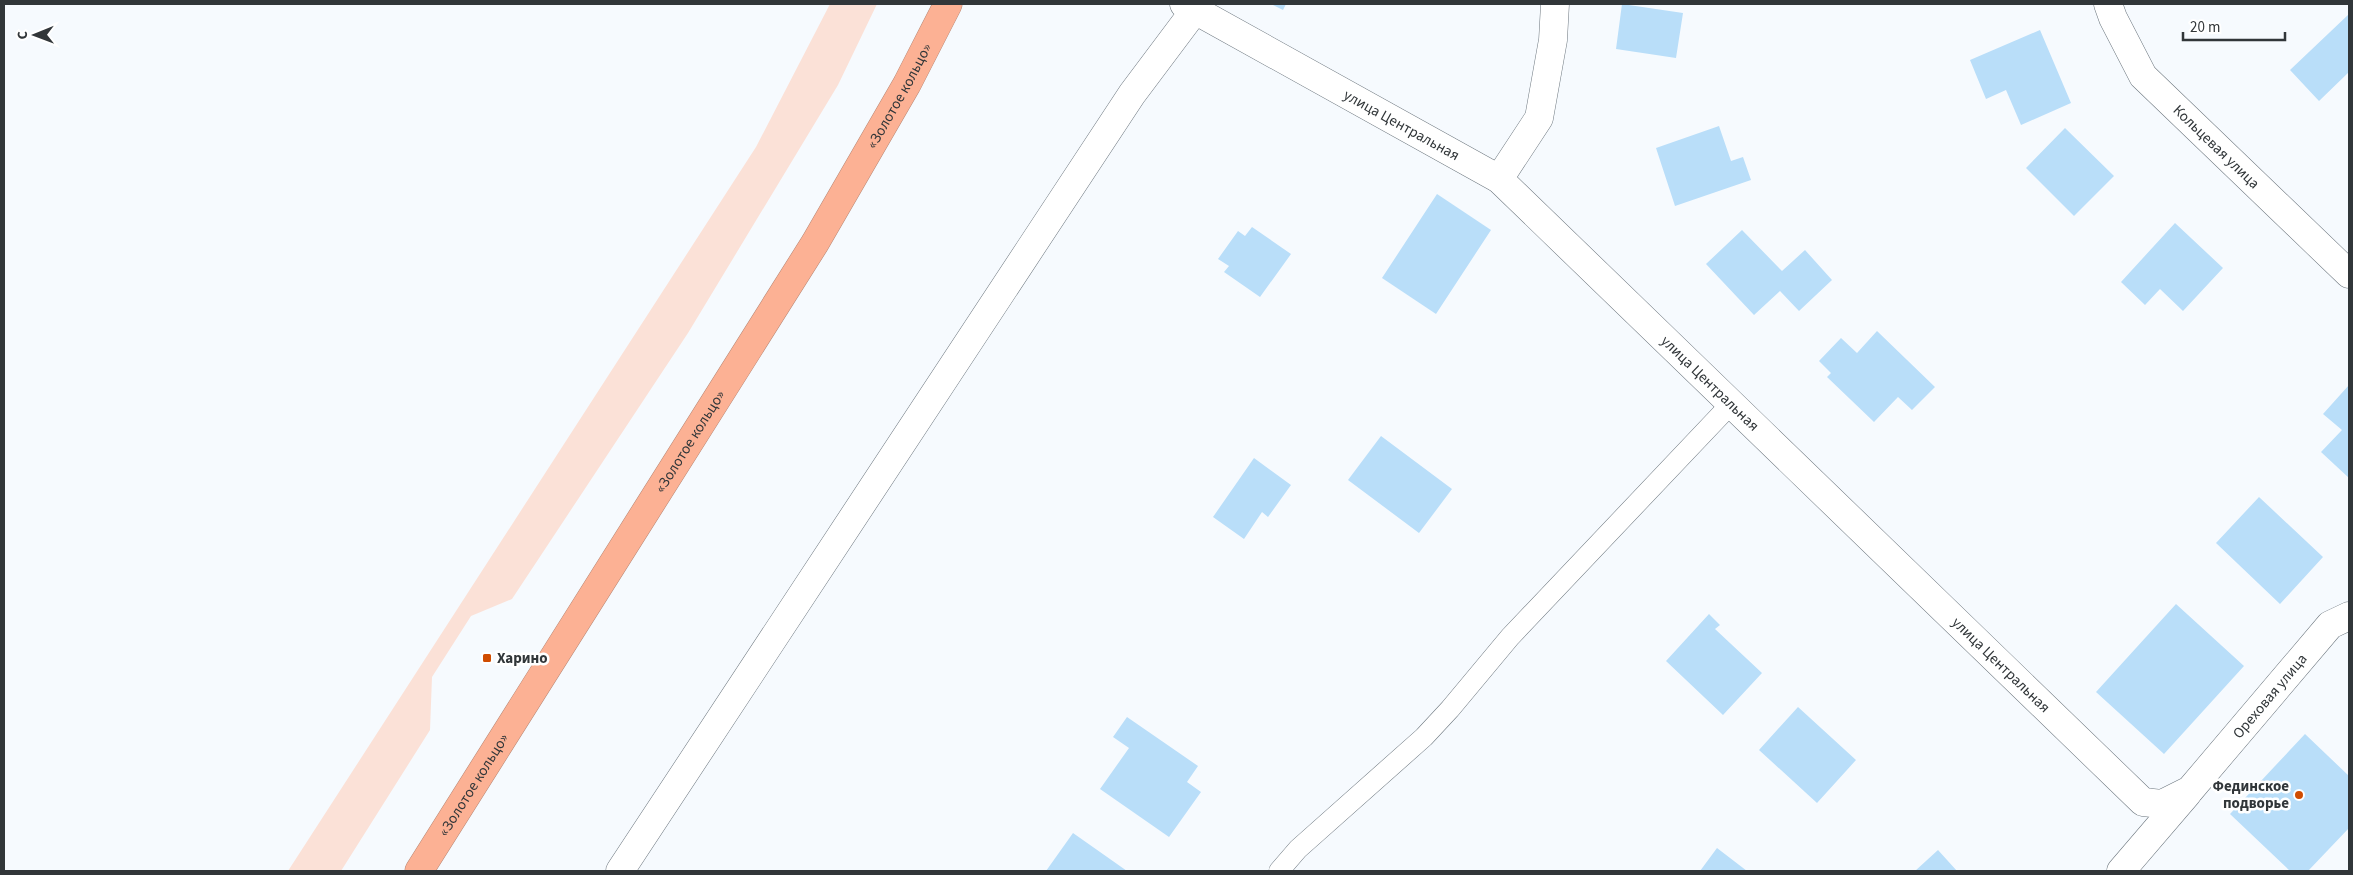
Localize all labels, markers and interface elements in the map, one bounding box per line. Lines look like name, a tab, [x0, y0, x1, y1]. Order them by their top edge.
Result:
north arrow	[10, 10, 60, 60]
scale bar	[2183, 10, 2286, 42]
text: 20 m	[2190, 17, 2220, 38]
text: С	[13, 31, 33, 39]
street label: «Золотое кольцо»	[861, 39, 937, 152]
street label: улица Центральная	[1340, 84, 1463, 166]
street label: Кольцевая улица	[2168, 100, 2264, 193]
street label: улица Центральная	[1656, 331, 1764, 436]
street label: «Золотое кольцо»	[650, 386, 730, 497]
street label: улица Центральная	[1947, 612, 2055, 717]
place label: Харино	[497, 648, 548, 669]
street label: Ореховая улица	[2228, 649, 2312, 743]
marker: Харино	[481, 652, 493, 664]
street label: «Золотое кольцо»	[433, 729, 514, 840]
place label: Фединское подворье	[2213, 776, 2289, 814]
marker: Фединское подворье	[2293, 789, 2305, 801]

